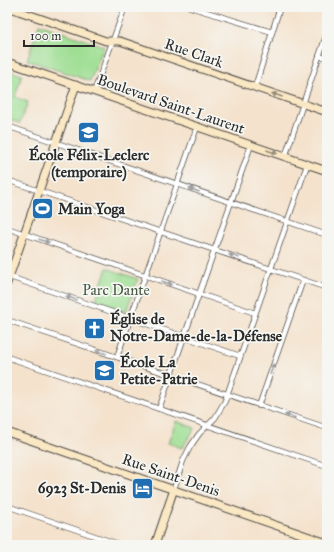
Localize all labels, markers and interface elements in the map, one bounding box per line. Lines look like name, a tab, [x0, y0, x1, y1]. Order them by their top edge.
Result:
scale bar	[24, 22, 94, 48]
text: 100 m	[30, 29, 61, 43]
street label: Rue Clark	[162, 35, 226, 71]
street label: Boulevard Saint-Laurent	[95, 70, 248, 138]
one-way arrow	[270, 92, 282, 98]
school or university icon: École Félix-Leclerc (temporaire)	[76, 119, 102, 145]
place label: École Félix-Leclerc (temporaire)	[29, 145, 150, 182]
one-way arrow	[266, 150, 278, 156]
one-way arrow	[188, 186, 200, 192]
sports icon: Main Yoga	[30, 196, 56, 222]
place label: Main Yoga	[58, 200, 125, 219]
one-way arrow	[38, 238, 50, 244]
one-way arrow	[227, 253, 239, 259]
one-way arrow	[161, 280, 173, 286]
park label: Parc Dante	[82, 281, 150, 299]
one-way arrow	[64, 295, 76, 301]
place label: Église de Notre-Dame-de-la-Défense	[110, 309, 283, 345]
church icon: Église de Notre-Dame-de-la-Défense	[81, 315, 107, 341]
one-way arrow	[94, 348, 106, 354]
place label: École La Petite-Patrie	[120, 352, 198, 388]
school or university icon: École La Petite-Patrie	[91, 358, 117, 384]
one-way arrow	[269, 363, 275, 375]
one-way arrow	[284, 413, 296, 419]
street label: Rue Saint-Denis	[120, 450, 222, 500]
hotel icon: 6923 St-Denis	[129, 475, 155, 501]
place label: 6923 St-Denis	[38, 479, 127, 498]

